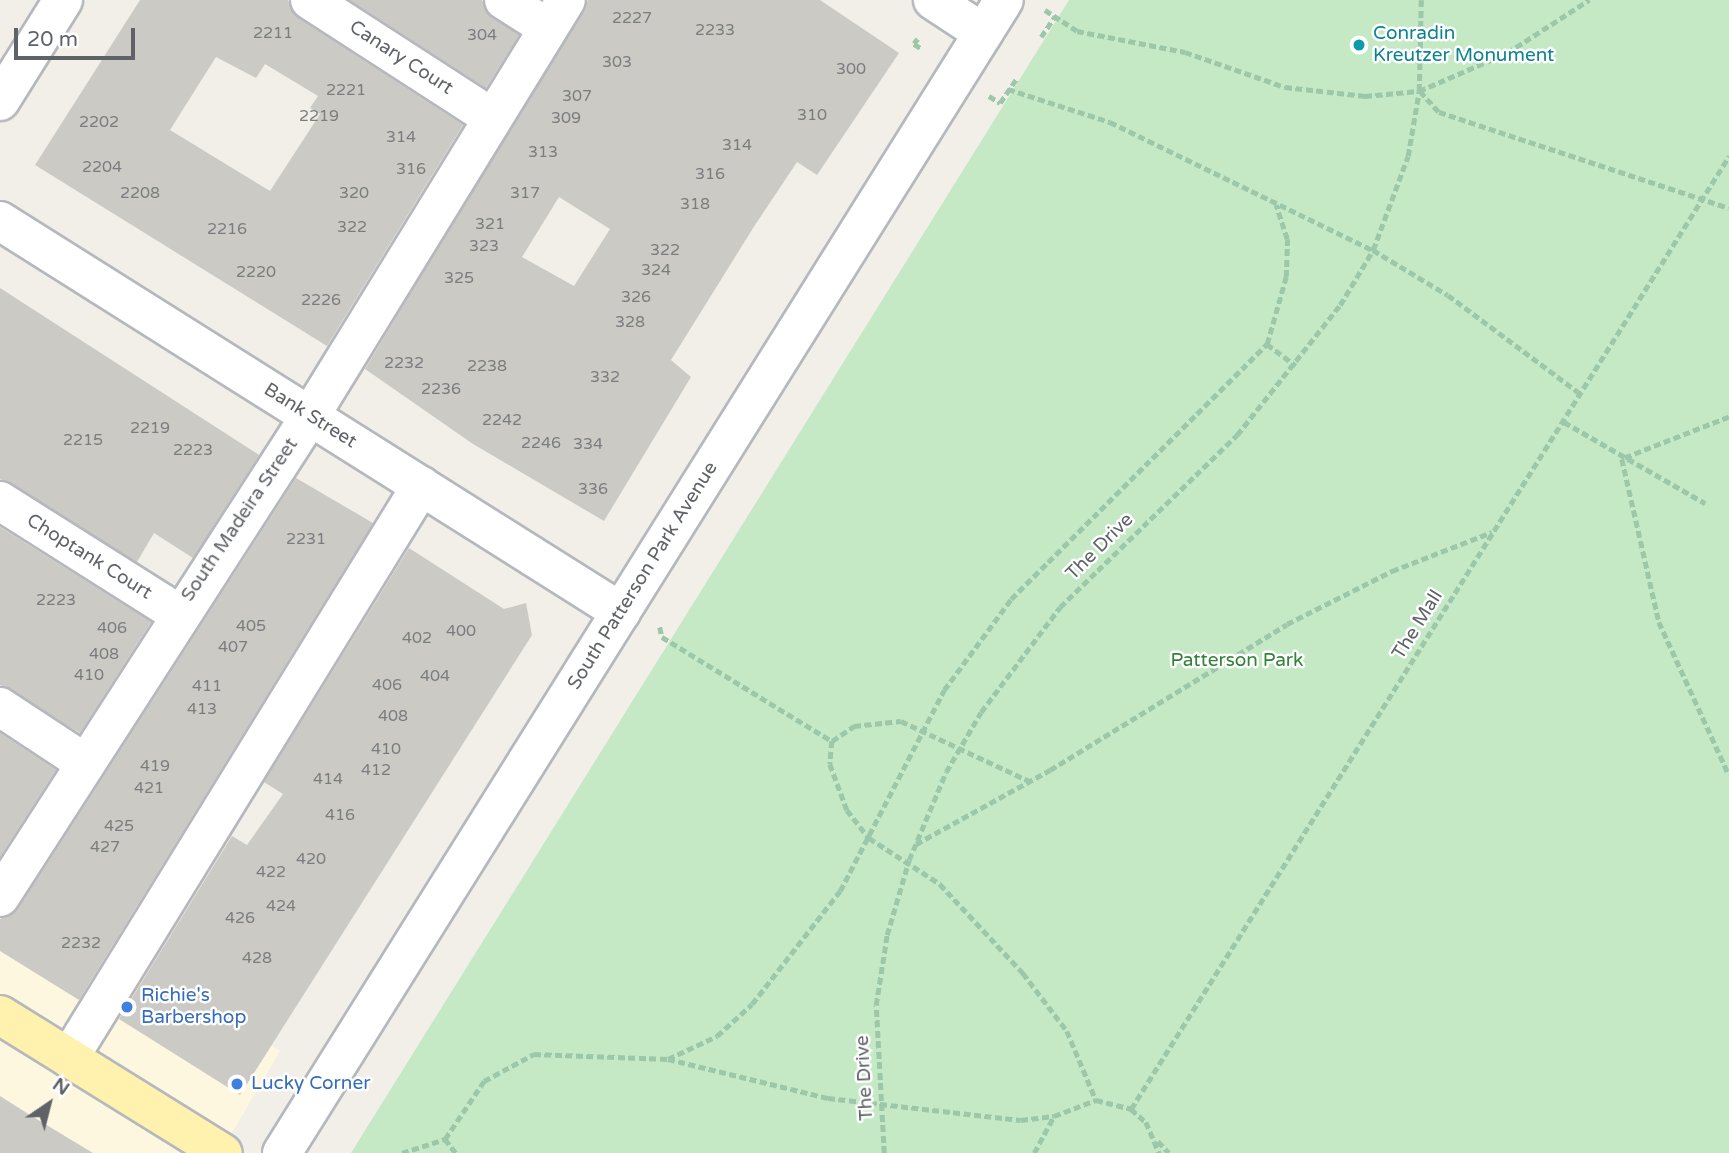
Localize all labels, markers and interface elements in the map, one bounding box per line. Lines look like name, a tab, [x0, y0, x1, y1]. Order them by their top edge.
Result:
house number: 2227	[612, 8, 652, 28]
scale bar	[18, 14, 138, 58]
street label: Canary Court	[345, 16, 457, 100]
house number: 2233	[695, 20, 735, 40]
house number: 2211	[253, 23, 293, 43]
place label: Conradin Kreutzer Monument	[1373, 23, 1554, 67]
house number: 304	[467, 25, 497, 45]
text: 20 m	[27, 27, 78, 52]
marker: Conradin Kreutzer Monument	[1351, 37, 1367, 53]
house number: 303	[602, 52, 632, 72]
house number: 300	[836, 59, 866, 79]
house number: 2221	[326, 80, 366, 100]
house number: 307	[562, 86, 592, 106]
house number: 310	[797, 105, 827, 125]
house number: 2219	[299, 106, 339, 126]
house number: 309	[551, 108, 581, 128]
house number: 2202	[79, 112, 119, 132]
house number: 314	[386, 127, 416, 147]
house number: 314	[722, 135, 752, 155]
house number: 313	[528, 142, 558, 162]
house number: 2204	[82, 157, 122, 177]
house number: 316	[396, 159, 426, 179]
house number: 316	[695, 164, 725, 184]
house number: 2208	[120, 183, 160, 203]
house number: 320	[339, 183, 369, 203]
house number: 317	[510, 183, 540, 203]
house number: 318	[680, 194, 710, 214]
house number: 321	[475, 214, 505, 234]
house number: 322	[337, 217, 367, 237]
house number: 2216	[207, 219, 247, 239]
house number: 323	[469, 236, 499, 256]
house number: 322	[650, 240, 680, 260]
house number: 324	[641, 260, 671, 280]
house number: 2220	[236, 262, 276, 282]
house number: 325	[444, 268, 474, 288]
house number: 326	[621, 287, 651, 307]
house number: 2226	[301, 290, 341, 310]
house number: 328	[615, 312, 645, 332]
house number: 2232	[384, 353, 424, 373]
house number: 2238	[467, 356, 507, 376]
house number: 332	[590, 367, 620, 387]
street label: Bank Street	[259, 379, 361, 453]
house number: 2236	[421, 379, 461, 399]
house number: 2242	[482, 410, 522, 430]
house number: 2219	[130, 418, 170, 438]
house number: 2215	[63, 430, 103, 450]
house number: 2246	[521, 433, 561, 453]
street label: South Madeira Street	[177, 434, 303, 606]
house number: 334	[573, 434, 603, 454]
house number: 2223	[173, 440, 213, 460]
street label: South Patterson Park Avenue	[563, 458, 723, 694]
house number: 336	[578, 479, 608, 499]
street label: Choptank Court	[22, 509, 156, 605]
street label: The Drive	[1062, 509, 1138, 585]
house number: 2231	[286, 529, 326, 549]
street label: The Mall	[1388, 586, 1448, 664]
house number: 2223	[36, 590, 76, 610]
house number: 405	[236, 616, 266, 636]
house number: 406	[97, 618, 127, 638]
house number: 400	[446, 621, 476, 641]
house number: 402	[402, 628, 432, 648]
house number: 407	[218, 637, 248, 657]
house number: 408	[89, 644, 119, 664]
park label: Patterson Park	[1171, 650, 1303, 672]
house number: 410	[74, 665, 104, 685]
house number: 404	[420, 666, 450, 686]
house number: 406	[372, 675, 402, 695]
house number: 411	[192, 676, 222, 696]
house number: 413	[187, 699, 217, 719]
house number: 408	[378, 706, 408, 726]
house number: 410	[371, 739, 401, 759]
house number: 419	[140, 756, 170, 776]
house number: 412	[361, 760, 391, 780]
house number: 414	[313, 769, 343, 789]
house number: 421	[134, 778, 164, 798]
house number: 416	[325, 805, 355, 825]
house number: 425	[104, 816, 134, 836]
house number: 427	[90, 837, 120, 857]
house number: 420	[296, 849, 326, 869]
house number: 422	[256, 862, 286, 882]
house number: 424	[266, 896, 296, 916]
house number: 426	[225, 908, 255, 928]
house number: 2232	[61, 933, 101, 953]
house number: 428	[242, 948, 272, 968]
place label: Richie's Barbershop	[141, 985, 246, 1029]
marker: Richie's Barbershop	[119, 999, 135, 1015]
street label: The Drive	[851, 1035, 879, 1121]
north arrow	[14, 1069, 84, 1139]
text: N	[48, 1073, 74, 1100]
place label: Lucky Corner	[251, 1073, 370, 1095]
marker: Lucky Corner	[229, 1076, 245, 1092]

